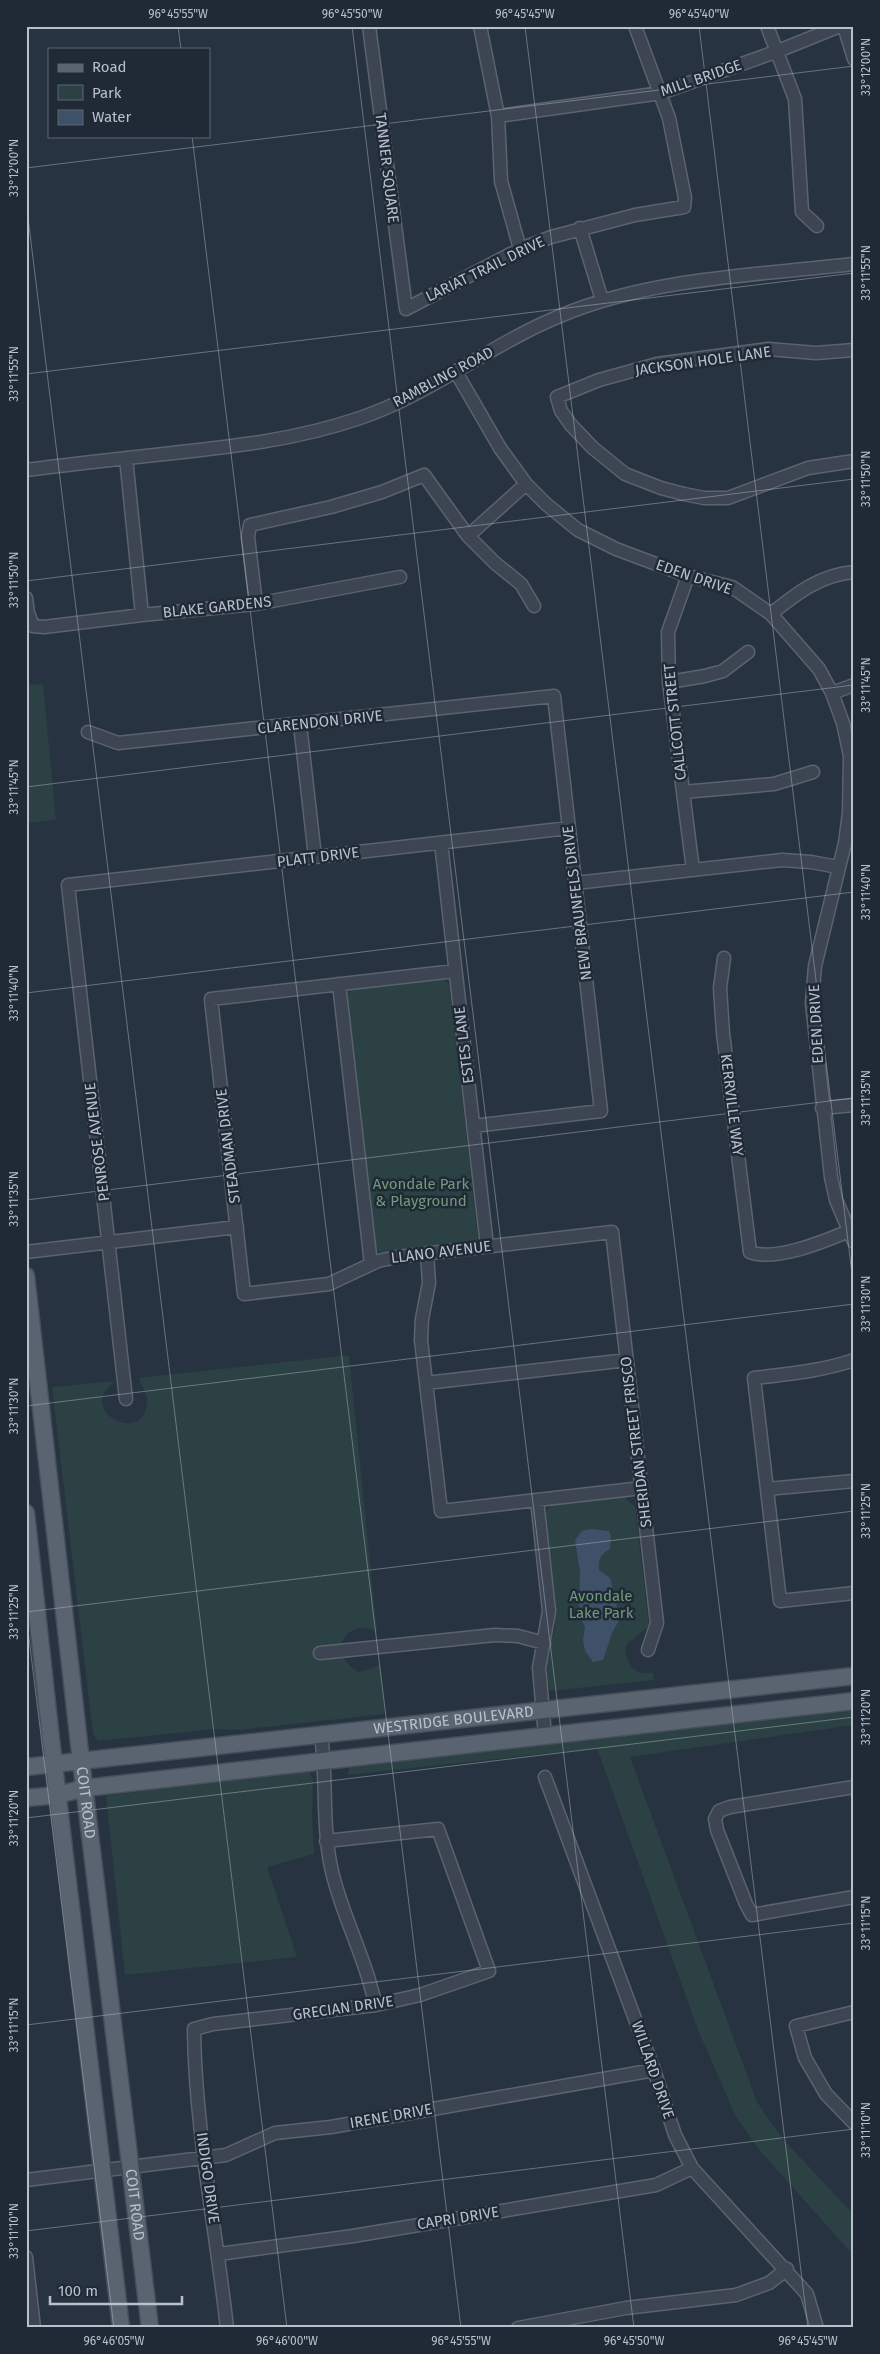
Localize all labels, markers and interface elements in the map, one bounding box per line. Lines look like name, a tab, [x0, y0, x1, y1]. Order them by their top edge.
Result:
text: 96°45'55"W	[148, 7, 208, 21]
text: 96°45'50"W	[322, 7, 382, 21]
text: 96°45'45"W	[495, 7, 555, 21]
text: 96°45'40"W	[669, 7, 729, 21]
text: 33°12'00"N	[859, 38, 873, 96]
legend	[48, 48, 210, 138]
street label: MILL BRIDGE	[658, 56, 744, 100]
text: Road	[92, 58, 127, 76]
text: Park	[92, 84, 122, 102]
text: Water	[92, 108, 131, 126]
street label: TANNER SQUARE	[371, 112, 403, 224]
text: 33°12'00"N	[7, 139, 21, 197]
street label: LARIAT TRAIL DRIVE	[423, 232, 547, 306]
text: 33°11'55"N	[859, 245, 873, 301]
street label: RAMBLING ROAD	[390, 343, 496, 411]
street label: JACKSON HOLE LANE	[634, 343, 772, 379]
text: 33°11'55"N	[7, 346, 21, 402]
text: 33°11'50"N	[859, 451, 873, 507]
text: 33°11'50"N	[7, 552, 21, 608]
street label: EDEN DRIVE	[654, 556, 734, 598]
street label: BLAKE GARDENS	[162, 592, 272, 622]
text: 33°11'45"N	[859, 657, 873, 713]
street label: CALLCOTT STREET	[660, 663, 690, 781]
street label: CLARENDON DRIVE	[257, 706, 383, 738]
text: 33°11'45"N	[7, 759, 21, 815]
street label: NEW BRAUNFELS DRIVE	[559, 825, 595, 981]
street label: PLATT DRIVE	[276, 843, 360, 871]
text: 33°11'40"N	[859, 864, 873, 920]
text: 33°11'40"N	[7, 965, 21, 1021]
street label: EDEN DRIVE	[805, 984, 827, 1064]
street label: ESTES LANE	[450, 1005, 478, 1085]
street label: KERRVILLE WAY	[717, 1053, 747, 1158]
text: 33°11'35"N	[859, 1070, 873, 1126]
street label: PENROSE AVENUE	[81, 1082, 113, 1202]
street label: STEADMAN DRIVE	[212, 1087, 244, 1205]
text: 33°11'35"N	[7, 1171, 21, 1227]
park label: Avondale Park & Playground	[373, 1175, 470, 1210]
street label: LLANO AVENUE	[390, 1237, 492, 1267]
text: 33°11'30"N	[859, 1276, 873, 1332]
street label: SHERIDAN STREET FRISCO	[617, 1355, 655, 1529]
text: 33°11'30"N	[7, 1378, 21, 1434]
text: 33°11'25"N	[859, 1483, 873, 1539]
text: 33°11'25"N	[7, 1584, 21, 1640]
park label: Avondale Lake Park	[569, 1587, 634, 1622]
text: 33°11'20"N	[859, 1689, 873, 1745]
street label: WESTRIDGE BOULEVARD	[372, 1702, 534, 1738]
street label: COIT ROAD	[73, 1766, 99, 1839]
text: 33°11'20"N	[7, 1790, 21, 1846]
text: 33°11'15"N	[859, 1896, 873, 1950]
street label: GRECIAN DRIVE	[291, 1992, 395, 2024]
text: 33°11'15"N	[7, 1998, 21, 2052]
street label: WILLARD DRIVE	[628, 2019, 678, 2121]
street label: IRENE DRIVE	[348, 2100, 434, 2132]
text: 33°11'10"N	[859, 2102, 873, 2158]
street label: INDIGO DRIVE	[193, 2131, 223, 2225]
street label: COIT ROAD	[122, 2168, 148, 2242]
text: 33°11'10"N	[7, 2203, 21, 2259]
street label: CAPRI DRIVE	[416, 2203, 500, 2233]
scale bar	[50, 2274, 182, 2306]
text: 100 m	[58, 2282, 98, 2300]
text: 96°46'05"W	[84, 2334, 145, 2348]
text: 96°46'00"W	[256, 2334, 318, 2348]
text: 96°45'55"W	[431, 2334, 491, 2348]
text: 96°45'50"W	[604, 2334, 664, 2348]
text: 96°45'45"W	[778, 2334, 838, 2348]

